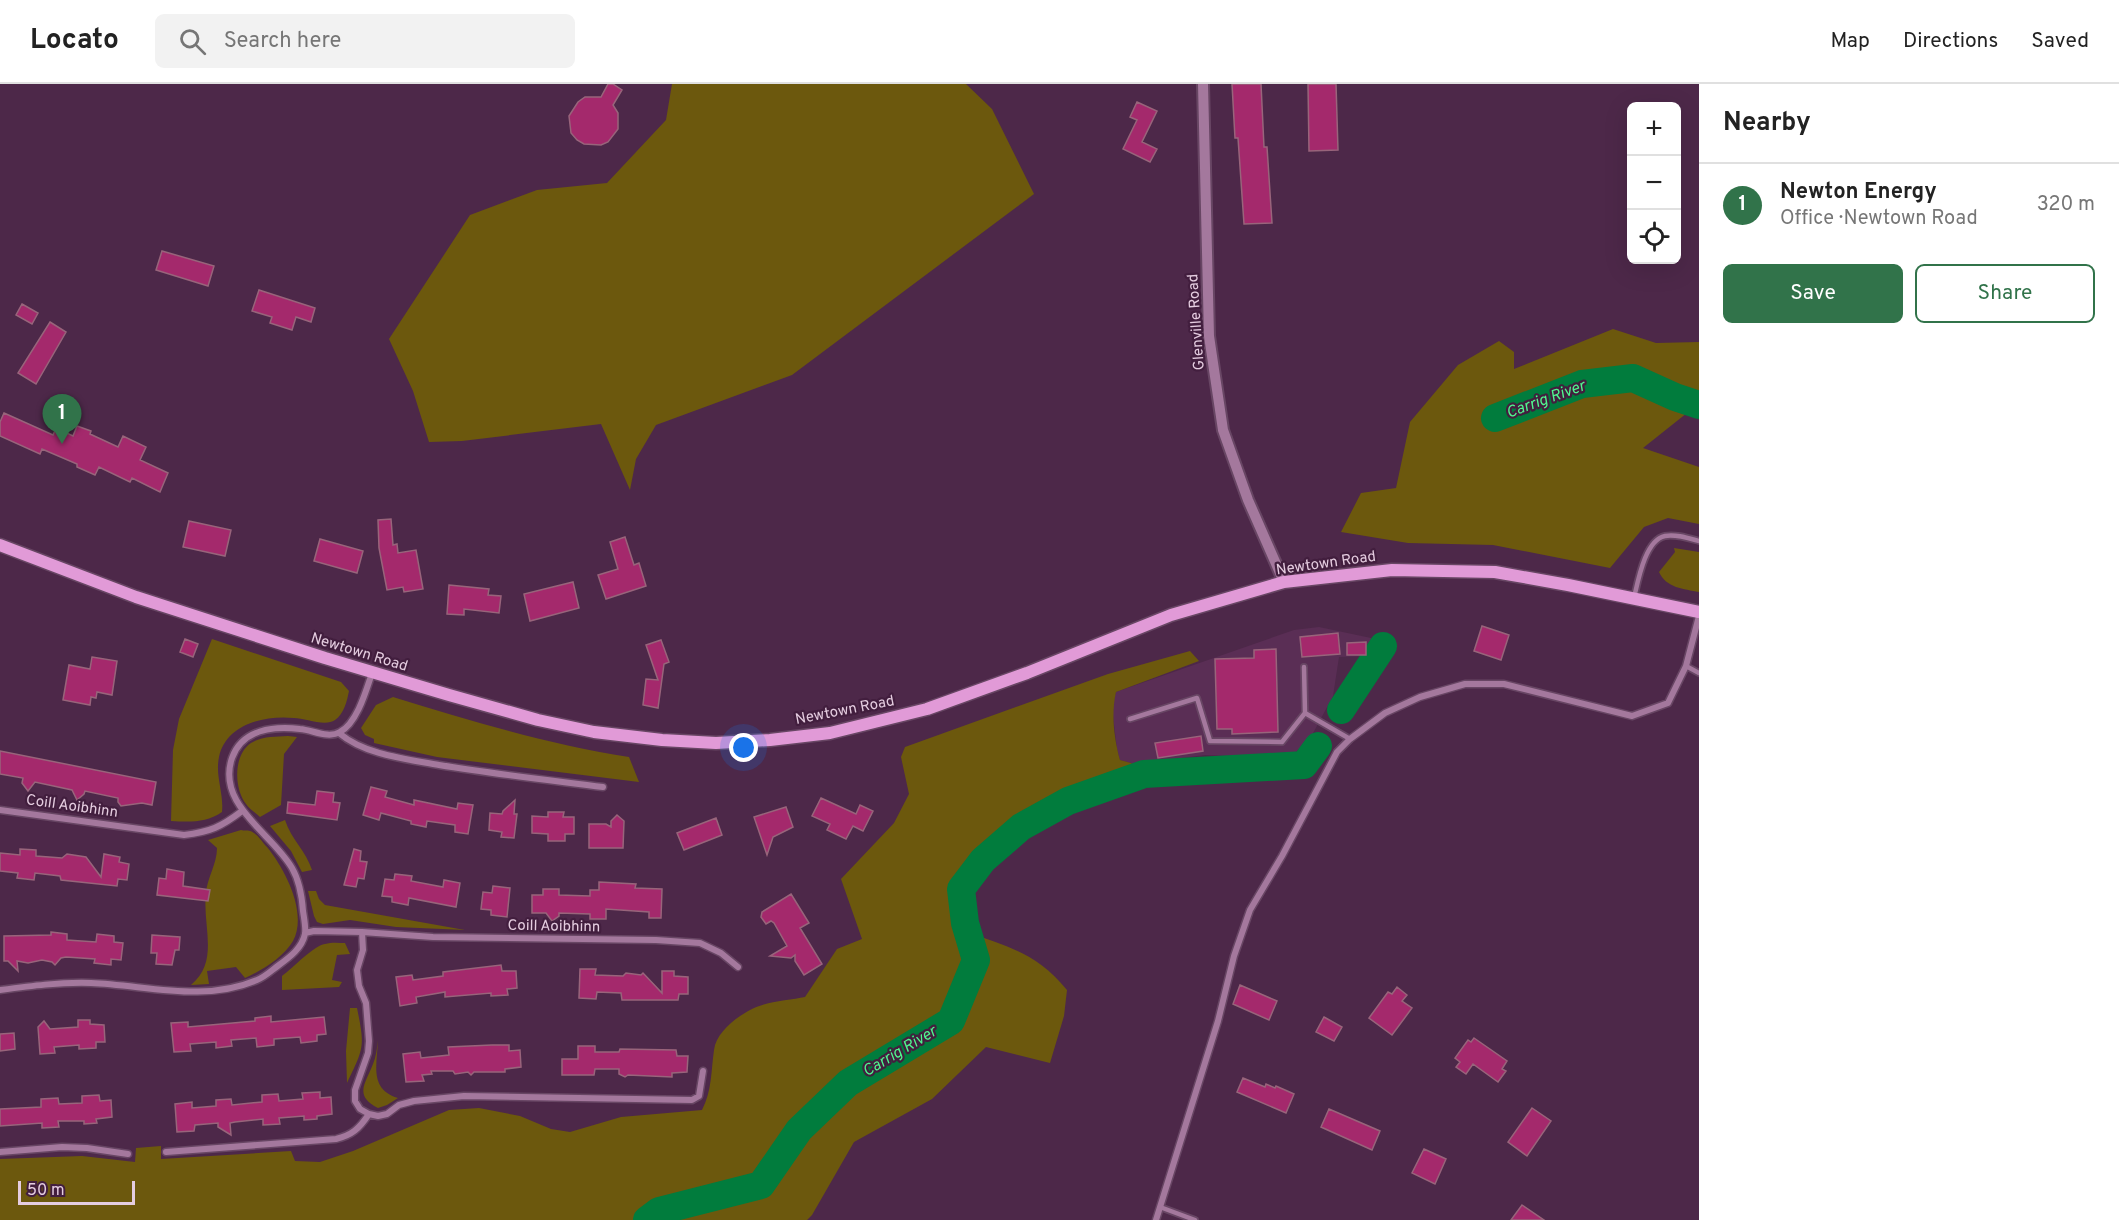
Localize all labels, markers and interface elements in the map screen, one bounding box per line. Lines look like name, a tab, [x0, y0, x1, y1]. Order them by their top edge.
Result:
search box	[155, 14, 575, 68]
text: Locato	[30, 23, 119, 59]
icon: search	[176, 25, 209, 58]
text: Search here	[224, 28, 341, 55]
text: Map	[1830, 28, 1870, 55]
text: Directions	[1903, 28, 1998, 55]
text: Saved	[2031, 28, 2089, 55]
map controls	[1627, 102, 1681, 264]
button: +	[1627, 102, 1681, 156]
text: Nearby	[1723, 107, 1811, 140]
button: −	[1627, 156, 1681, 210]
text: Newton Energy	[1780, 179, 1937, 206]
text: 1	[1739, 192, 1747, 218]
text: 320 m	[2037, 192, 2095, 218]
text: Office · Newtown Road	[1780, 206, 1978, 232]
button: locate	[1627, 210, 1681, 264]
button: Save	[1723, 264, 1903, 323]
button: Share	[1915, 264, 2095, 323]
street label: Glenville Road	[1184, 273, 1210, 371]
water label: Carrig River	[1504, 376, 1590, 424]
pin: 1	[42, 394, 82, 444]
street label: Newtown Road	[1275, 548, 1377, 580]
street label: Newtown Road	[308, 629, 410, 677]
street label: Newtown Road	[794, 692, 896, 730]
your location	[729, 733, 758, 762]
street label: Coill Aoibhinn	[25, 791, 119, 823]
street label: Coill Aoibhinn	[507, 917, 601, 937]
water label: Carrig River	[859, 1021, 942, 1082]
scale bar	[18, 1178, 135, 1206]
text: 50 m	[27, 1181, 65, 1201]

